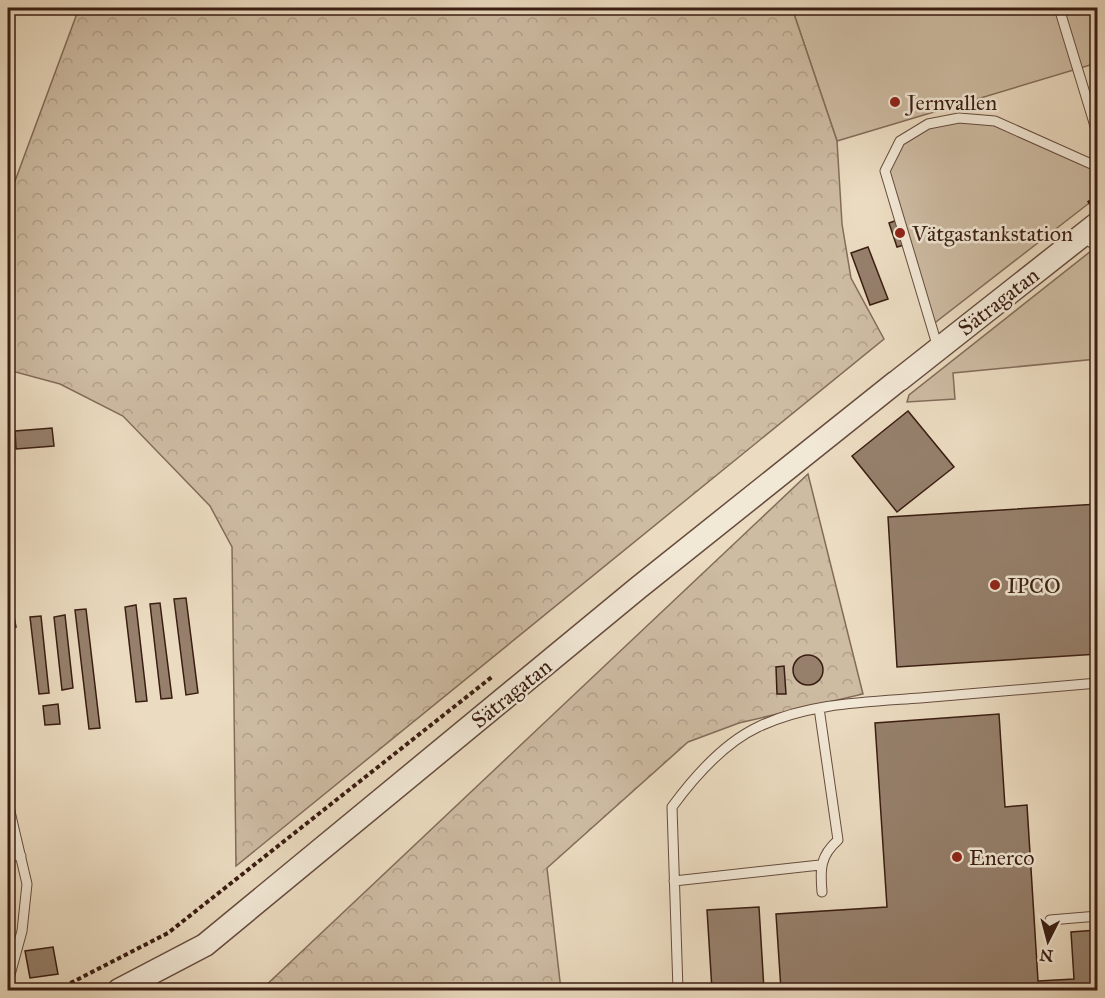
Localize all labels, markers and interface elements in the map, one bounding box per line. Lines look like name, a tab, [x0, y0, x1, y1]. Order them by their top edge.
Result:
place label: Jernvallen	[905, 89, 997, 116]
marker: Jernvallen	[888, 95, 902, 109]
place label: Vätgastankstation	[911, 220, 1073, 247]
marker: Vätgastankstation	[893, 226, 907, 240]
street label: Sätragatan	[952, 261, 1044, 342]
place label: IPCO	[1007, 572, 1061, 599]
marker: IPCO	[988, 578, 1002, 592]
street label: Sätragatan	[466, 653, 557, 734]
place label: Enerco	[969, 844, 1035, 871]
marker: Enerco	[950, 850, 964, 864]
north arrow	[1018, 911, 1078, 971]
text: N	[1038, 945, 1054, 966]

